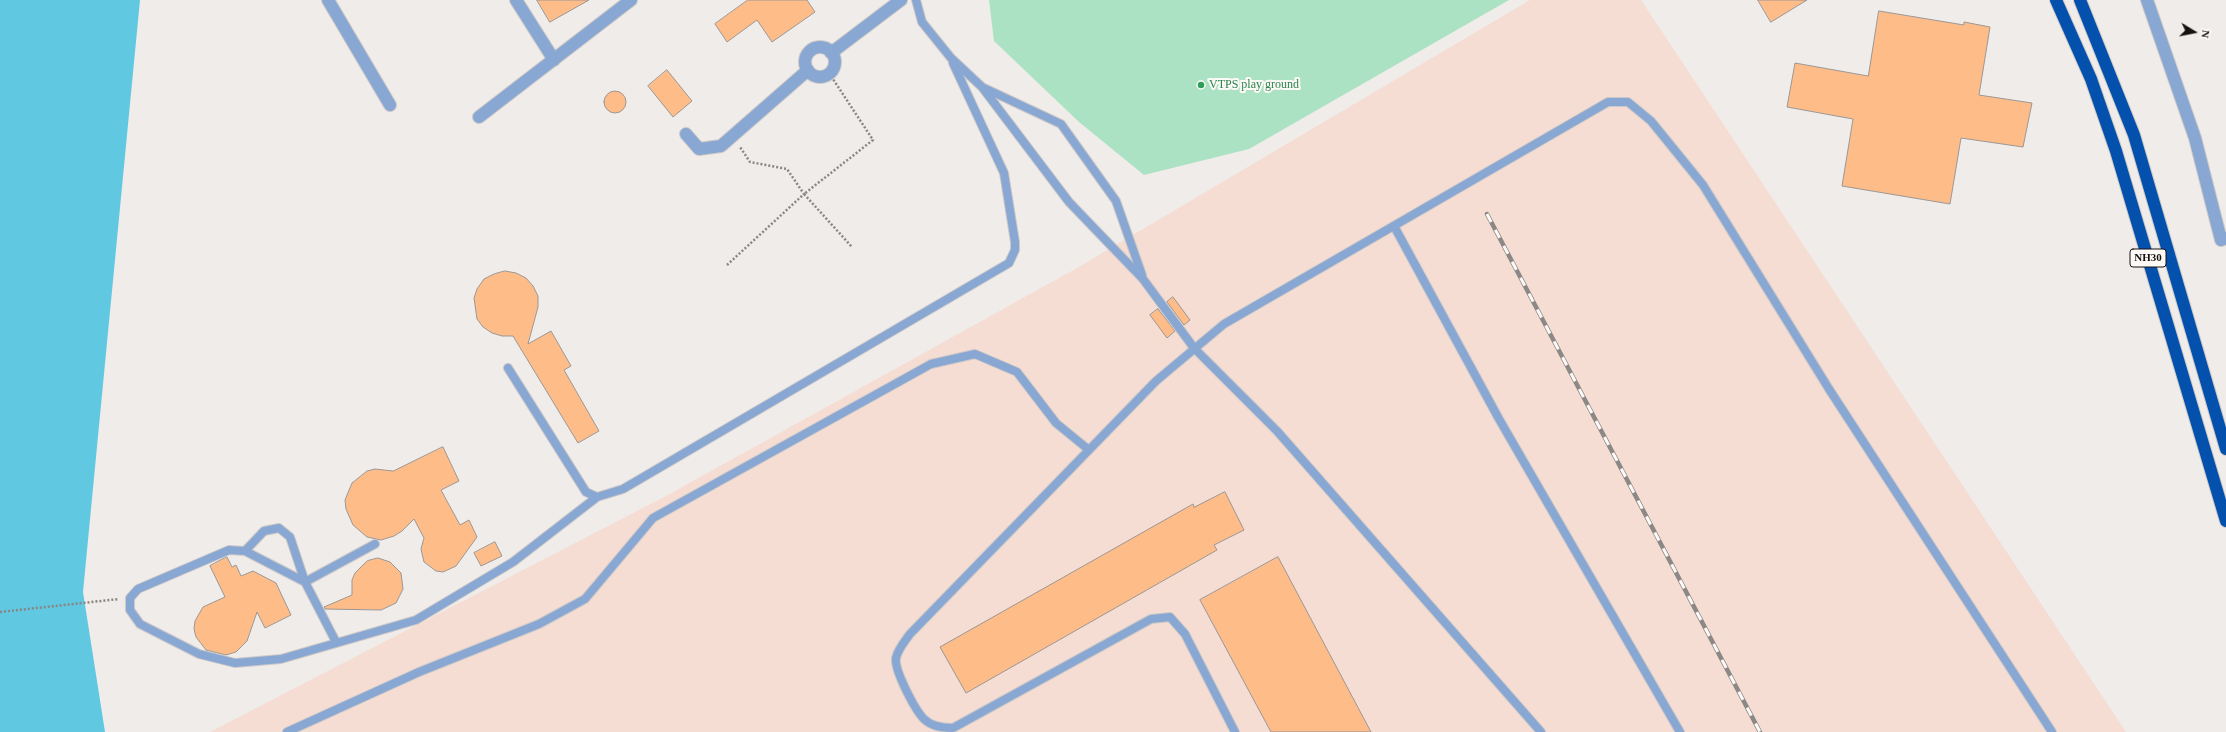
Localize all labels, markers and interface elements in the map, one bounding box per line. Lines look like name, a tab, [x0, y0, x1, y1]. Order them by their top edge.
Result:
north arrow	[2174, 12, 2214, 52]
text: N	[2199, 29, 2212, 39]
place label: VTPS play ground	[1209, 78, 1299, 92]
marker: VTPS play ground	[1196, 80, 1206, 90]
road number: NH30	[2130, 249, 2166, 267]

